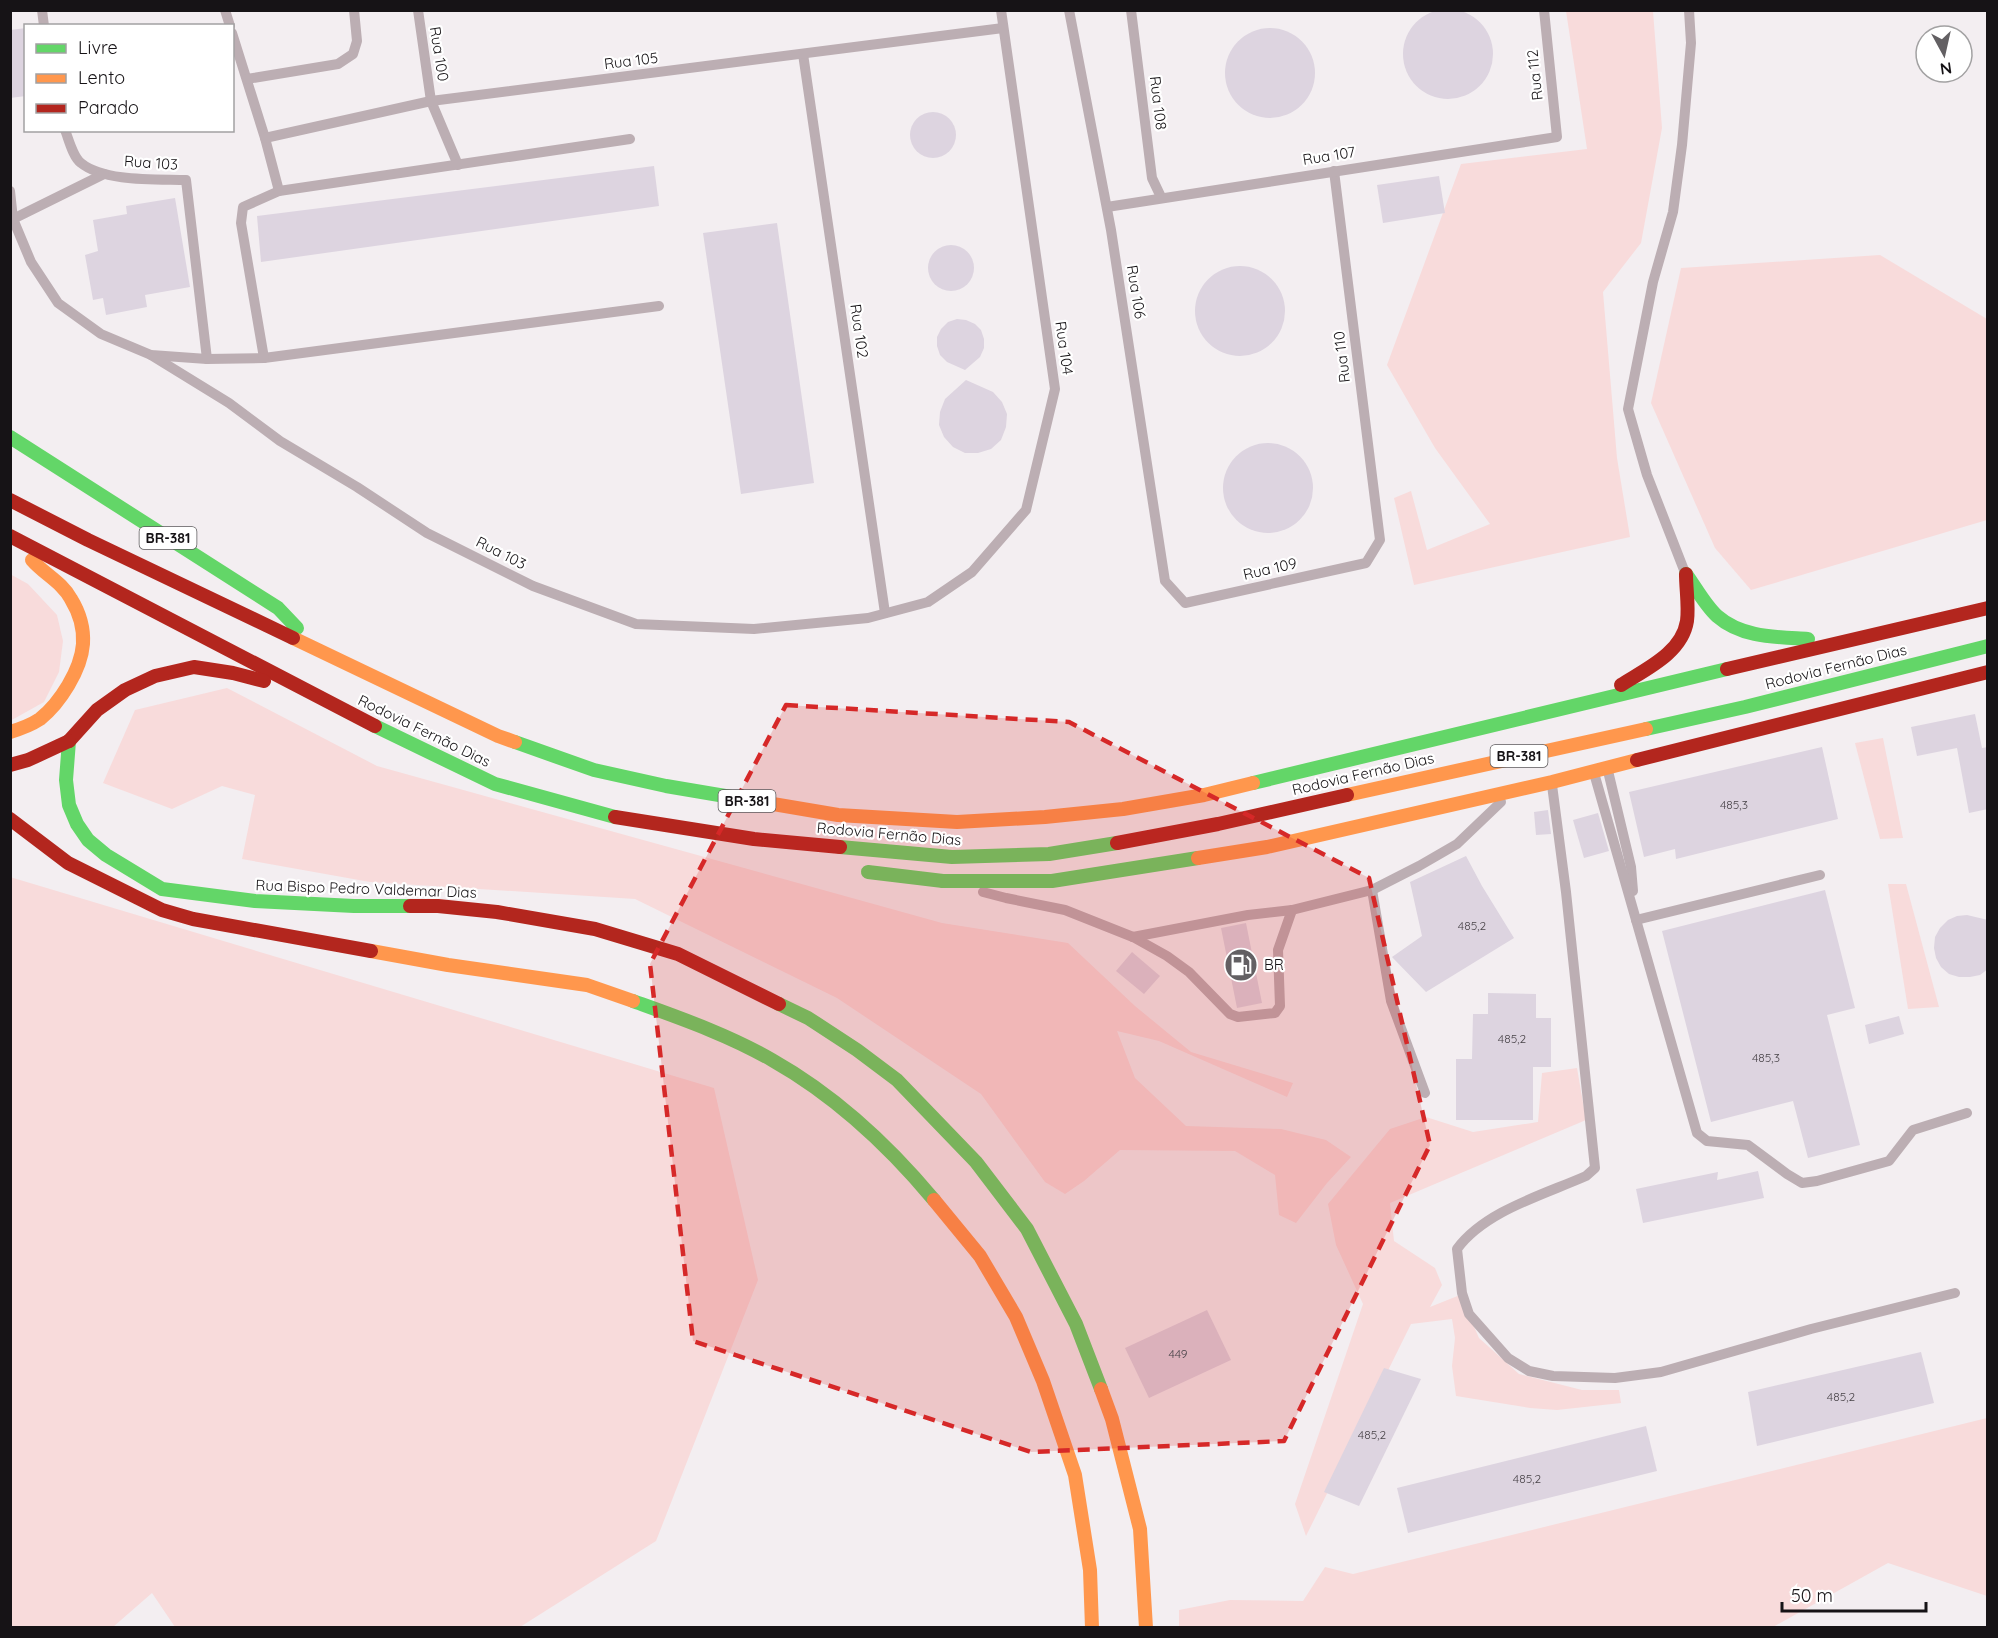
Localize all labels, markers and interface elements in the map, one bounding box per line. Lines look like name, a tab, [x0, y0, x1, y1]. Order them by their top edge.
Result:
legend	[24, 24, 234, 132]
north arrow	[1914, 24, 1974, 84]
street label: Rua 100	[426, 25, 453, 83]
text: Livre	[78, 36, 118, 59]
street label: Rua 105	[603, 48, 659, 73]
street label: Rua 112	[1522, 49, 1547, 101]
text: N	[1939, 58, 1953, 80]
text: Lento	[78, 66, 125, 89]
street label: Rua 108	[1146, 75, 1171, 131]
text: Parado	[78, 96, 139, 119]
street label: Rua 107	[1301, 142, 1357, 169]
street label: Rua 103	[123, 151, 179, 174]
street label: Rua 106	[1123, 264, 1150, 320]
street label: Rua 102	[846, 303, 873, 359]
street label: Rua 104	[1051, 320, 1078, 376]
street label: Rua 110	[1329, 330, 1354, 384]
road number: BR-381	[140, 527, 196, 549]
street label: Rua 103	[473, 532, 530, 573]
street label: Rua 109	[1241, 553, 1299, 584]
street label: Rodovia Fernão Dias	[1763, 640, 1909, 693]
street label: Rodovia Fernão Dias	[355, 690, 494, 771]
road number: BR-381	[1490, 745, 1547, 767]
street label: Rodovia Fernão Dias	[1290, 748, 1436, 799]
road number: BR-381	[718, 790, 776, 812]
house number: 485,3	[1720, 797, 1748, 812]
street label: Rodovia Fernão Dias	[816, 818, 962, 849]
street label: Rua Bispo Pedro Valdemar Dias	[255, 875, 477, 902]
house number: 485,2	[1458, 918, 1487, 933]
fuel station icon: BR	[1223, 947, 1259, 983]
place label: BR	[1264, 955, 1284, 974]
house number: 485,2	[1498, 1031, 1527, 1046]
house number: 485,3	[1752, 1050, 1780, 1065]
house number: 449	[1168, 1346, 1188, 1361]
house number: 485,2	[1827, 1389, 1856, 1404]
house number: 485,2	[1358, 1427, 1387, 1442]
house number: 485,2	[1513, 1471, 1542, 1486]
scale bar	[1782, 1575, 1926, 1613]
text: 50 m	[1791, 1584, 1833, 1607]

